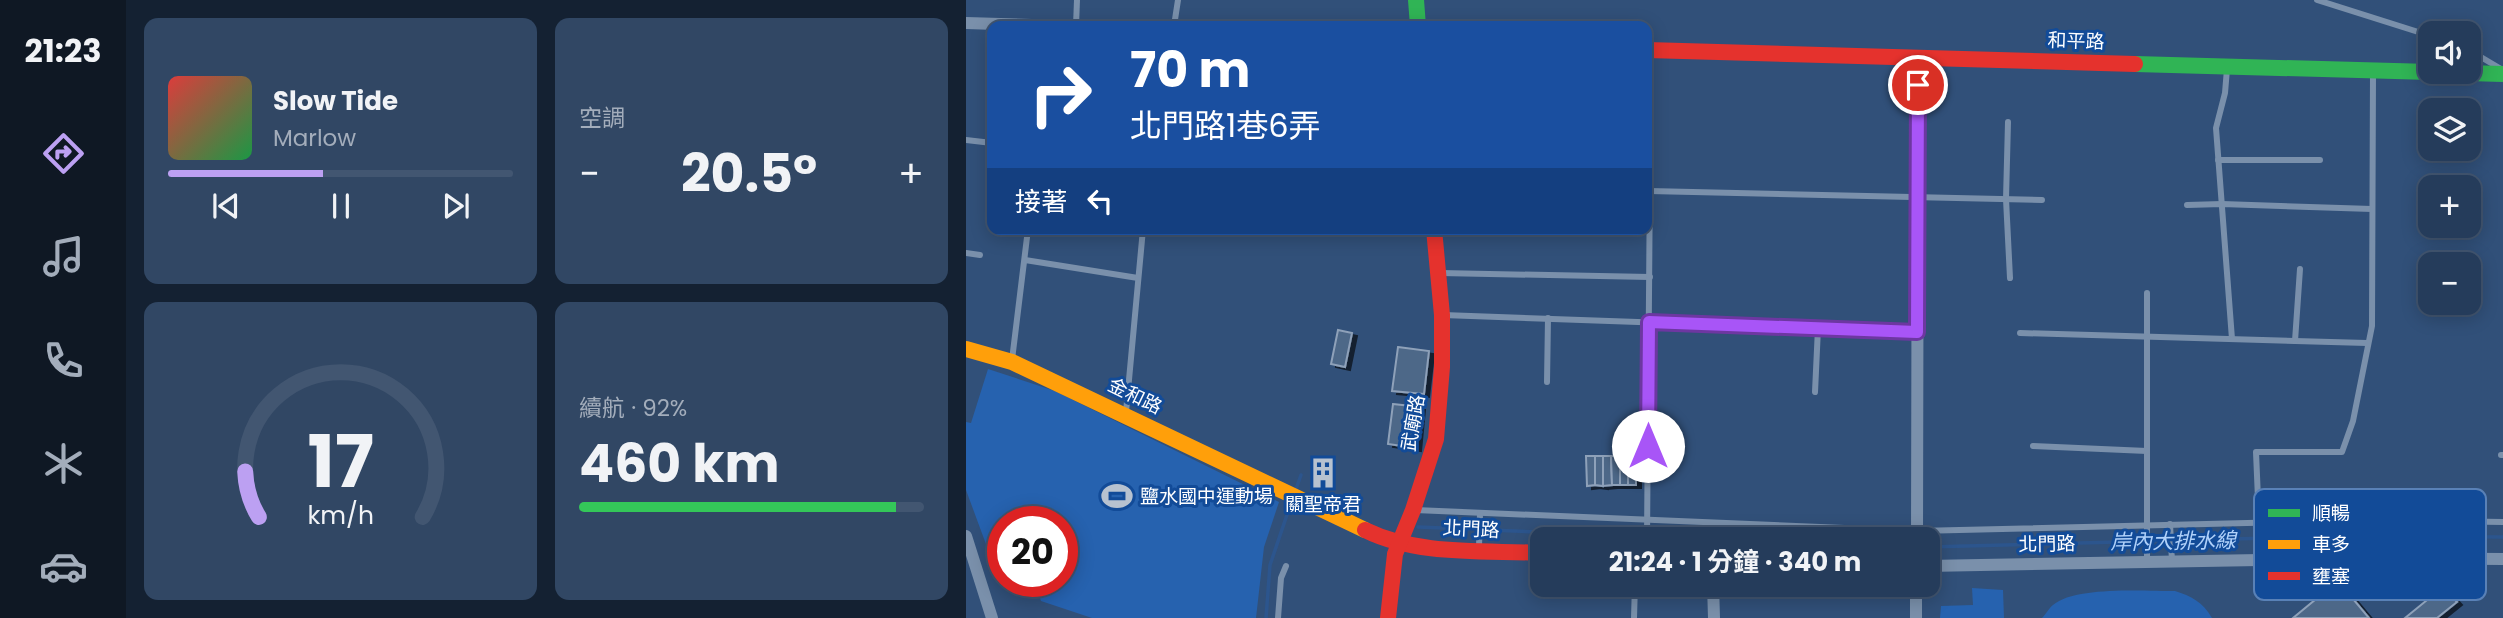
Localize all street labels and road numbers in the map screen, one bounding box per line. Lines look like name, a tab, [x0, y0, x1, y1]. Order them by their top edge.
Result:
street label: 和平路	[2047, 27, 2105, 55]
street label: 金和路	[1103, 371, 1167, 421]
street label: 武廟路	[1395, 393, 1431, 453]
street label: 北門路	[1442, 514, 1500, 544]
street label: 北門路	[2018, 530, 2076, 558]

